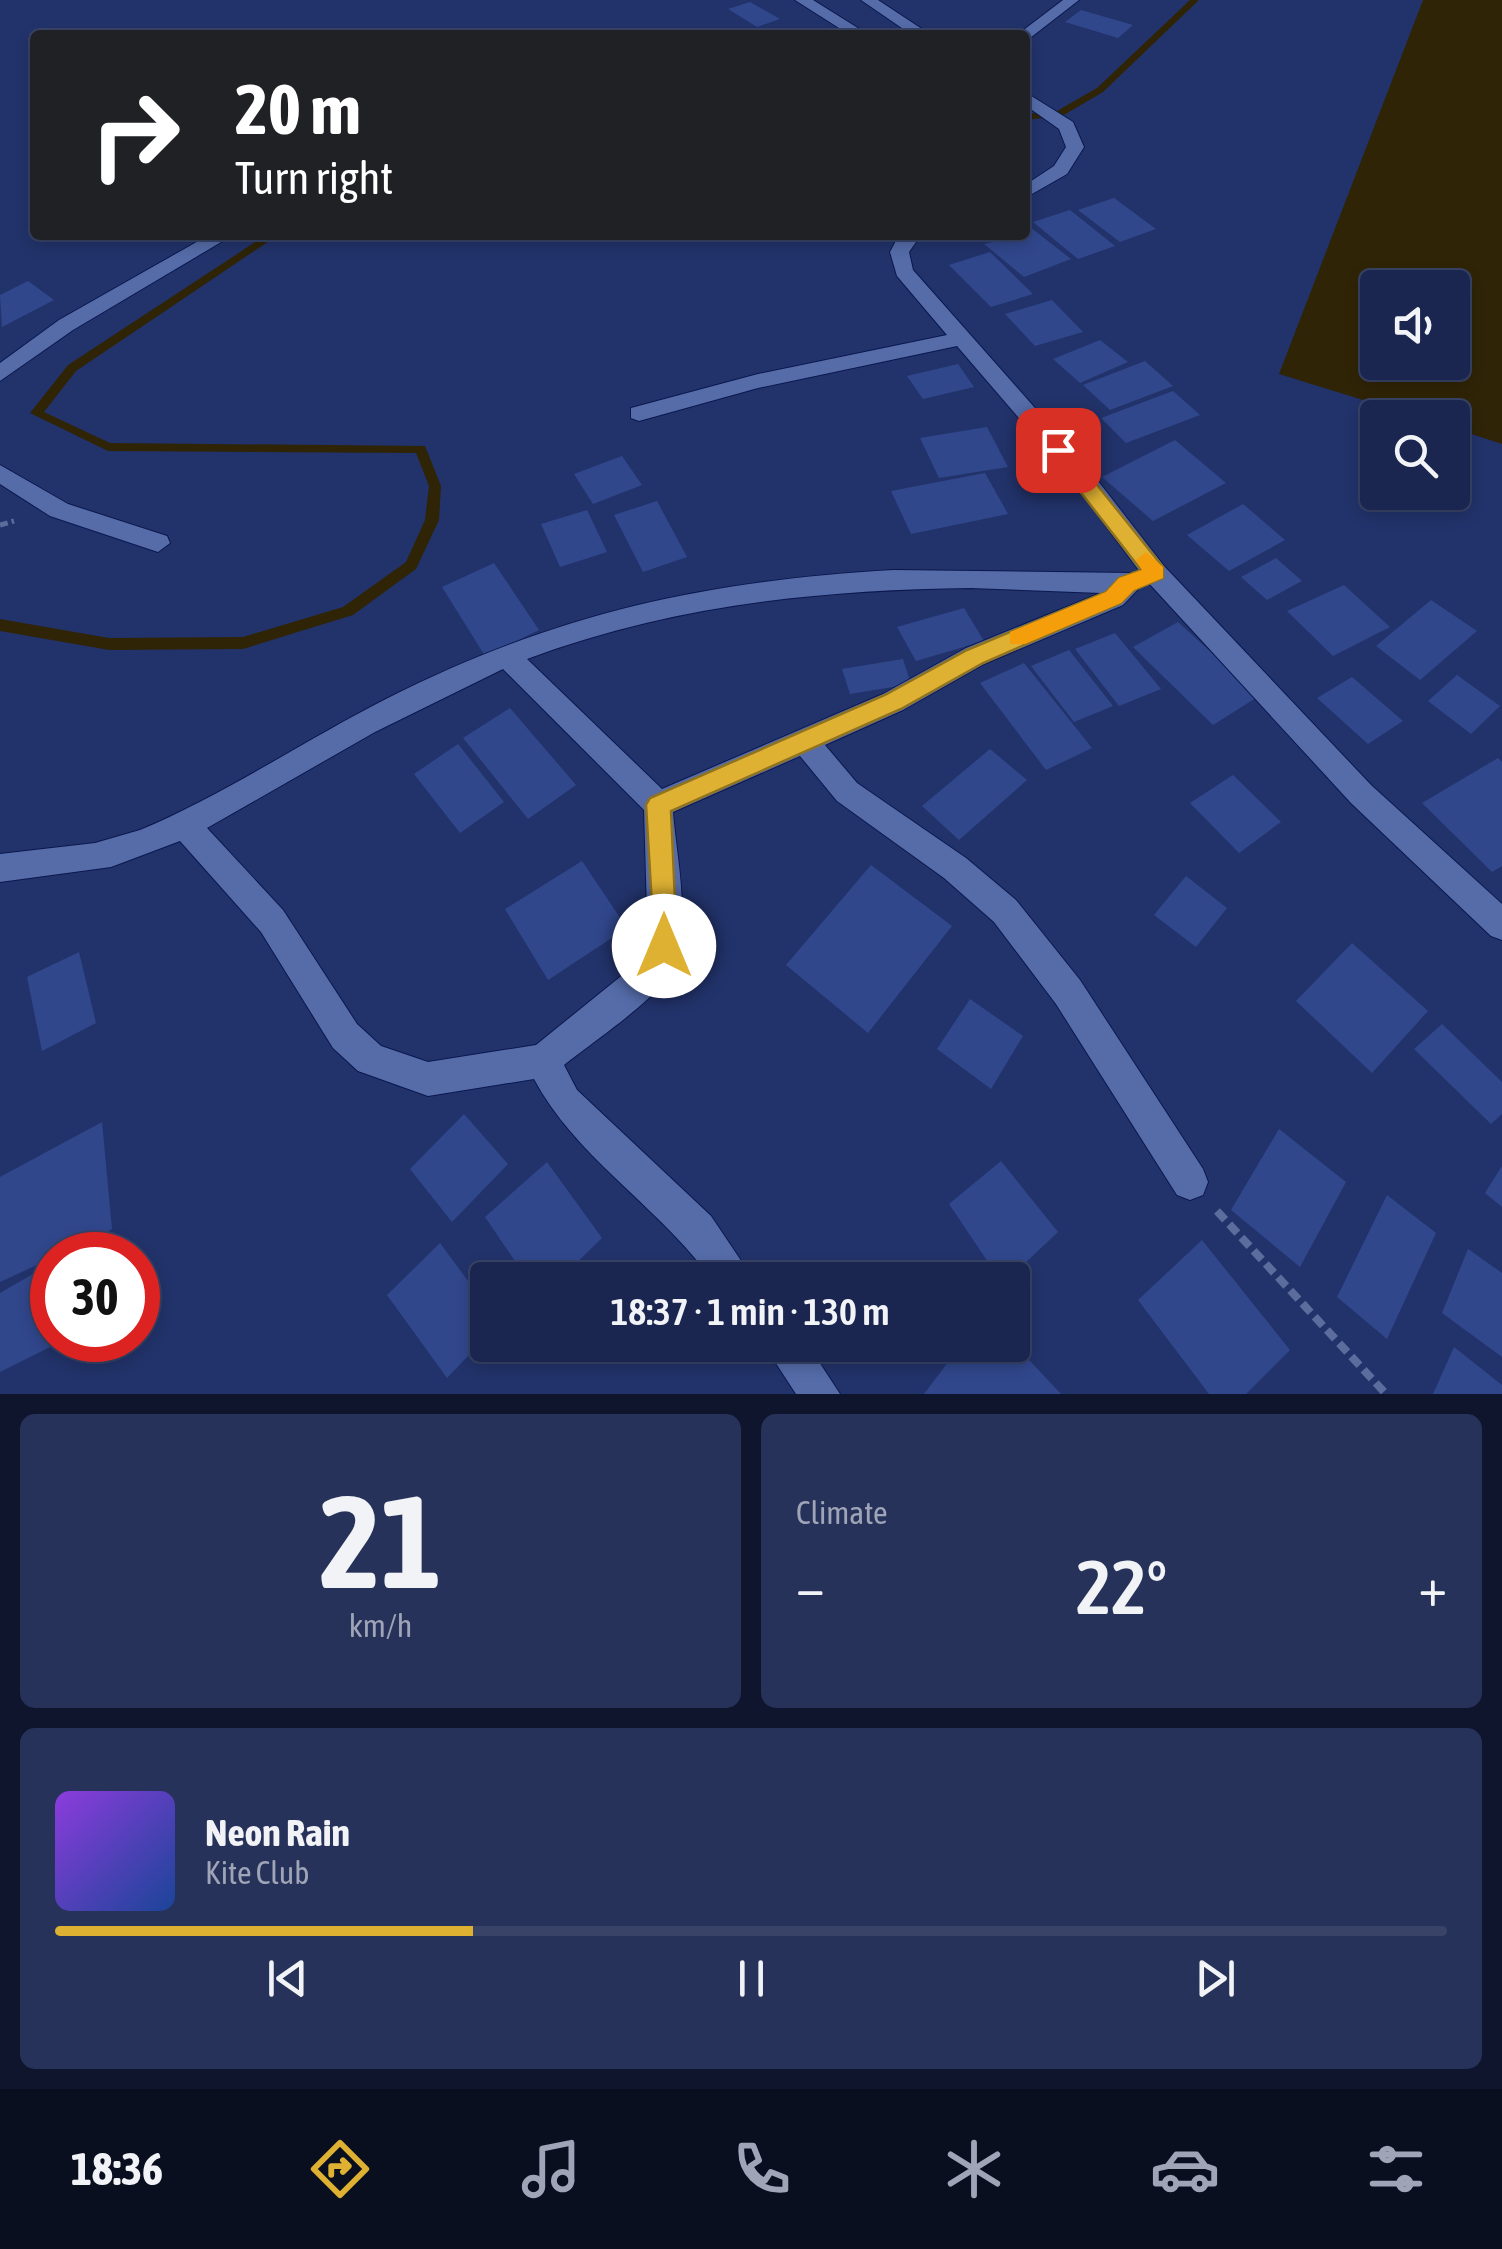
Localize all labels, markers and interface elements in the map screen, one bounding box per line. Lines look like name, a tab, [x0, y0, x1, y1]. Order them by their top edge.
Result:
text: 20 m	[235, 69, 361, 149]
icon: right	[70, 70, 200, 200]
text: Turn right	[235, 152, 393, 204]
map controls	[1360, 270, 1470, 510]
button: sound	[1360, 270, 1470, 380]
button: search	[1360, 400, 1470, 510]
pin	[1016, 408, 1101, 493]
icon: arrive	[1031, 423, 1086, 478]
position arrow	[612, 894, 716, 998]
speed limit sign: 30	[30, 1232, 160, 1362]
text: 18:37 · 1 min · 130 m	[610, 1290, 890, 1333]
text: 21	[319, 1467, 442, 1616]
text: Climate	[796, 1494, 888, 1531]
text: 22°	[1076, 1544, 1167, 1630]
text: −	[796, 1555, 825, 1618]
text: +	[1418, 1555, 1447, 1618]
text: km/h	[349, 1607, 412, 1644]
text: Neon Rain	[205, 1811, 350, 1854]
text: Kite Club	[205, 1854, 309, 1891]
icon: previous	[260, 1951, 315, 2006]
icon: pause	[724, 1951, 779, 2006]
icon: next	[1188, 1951, 1243, 2006]
icon: directions	[305, 2134, 375, 2204]
icon: music	[516, 2134, 586, 2204]
icon: phone	[727, 2134, 797, 2204]
icon: climate	[939, 2134, 1009, 2204]
icon: car	[1150, 2134, 1220, 2204]
icon: filters	[1361, 2134, 1431, 2204]
text: 18:36	[71, 2143, 163, 2195]

